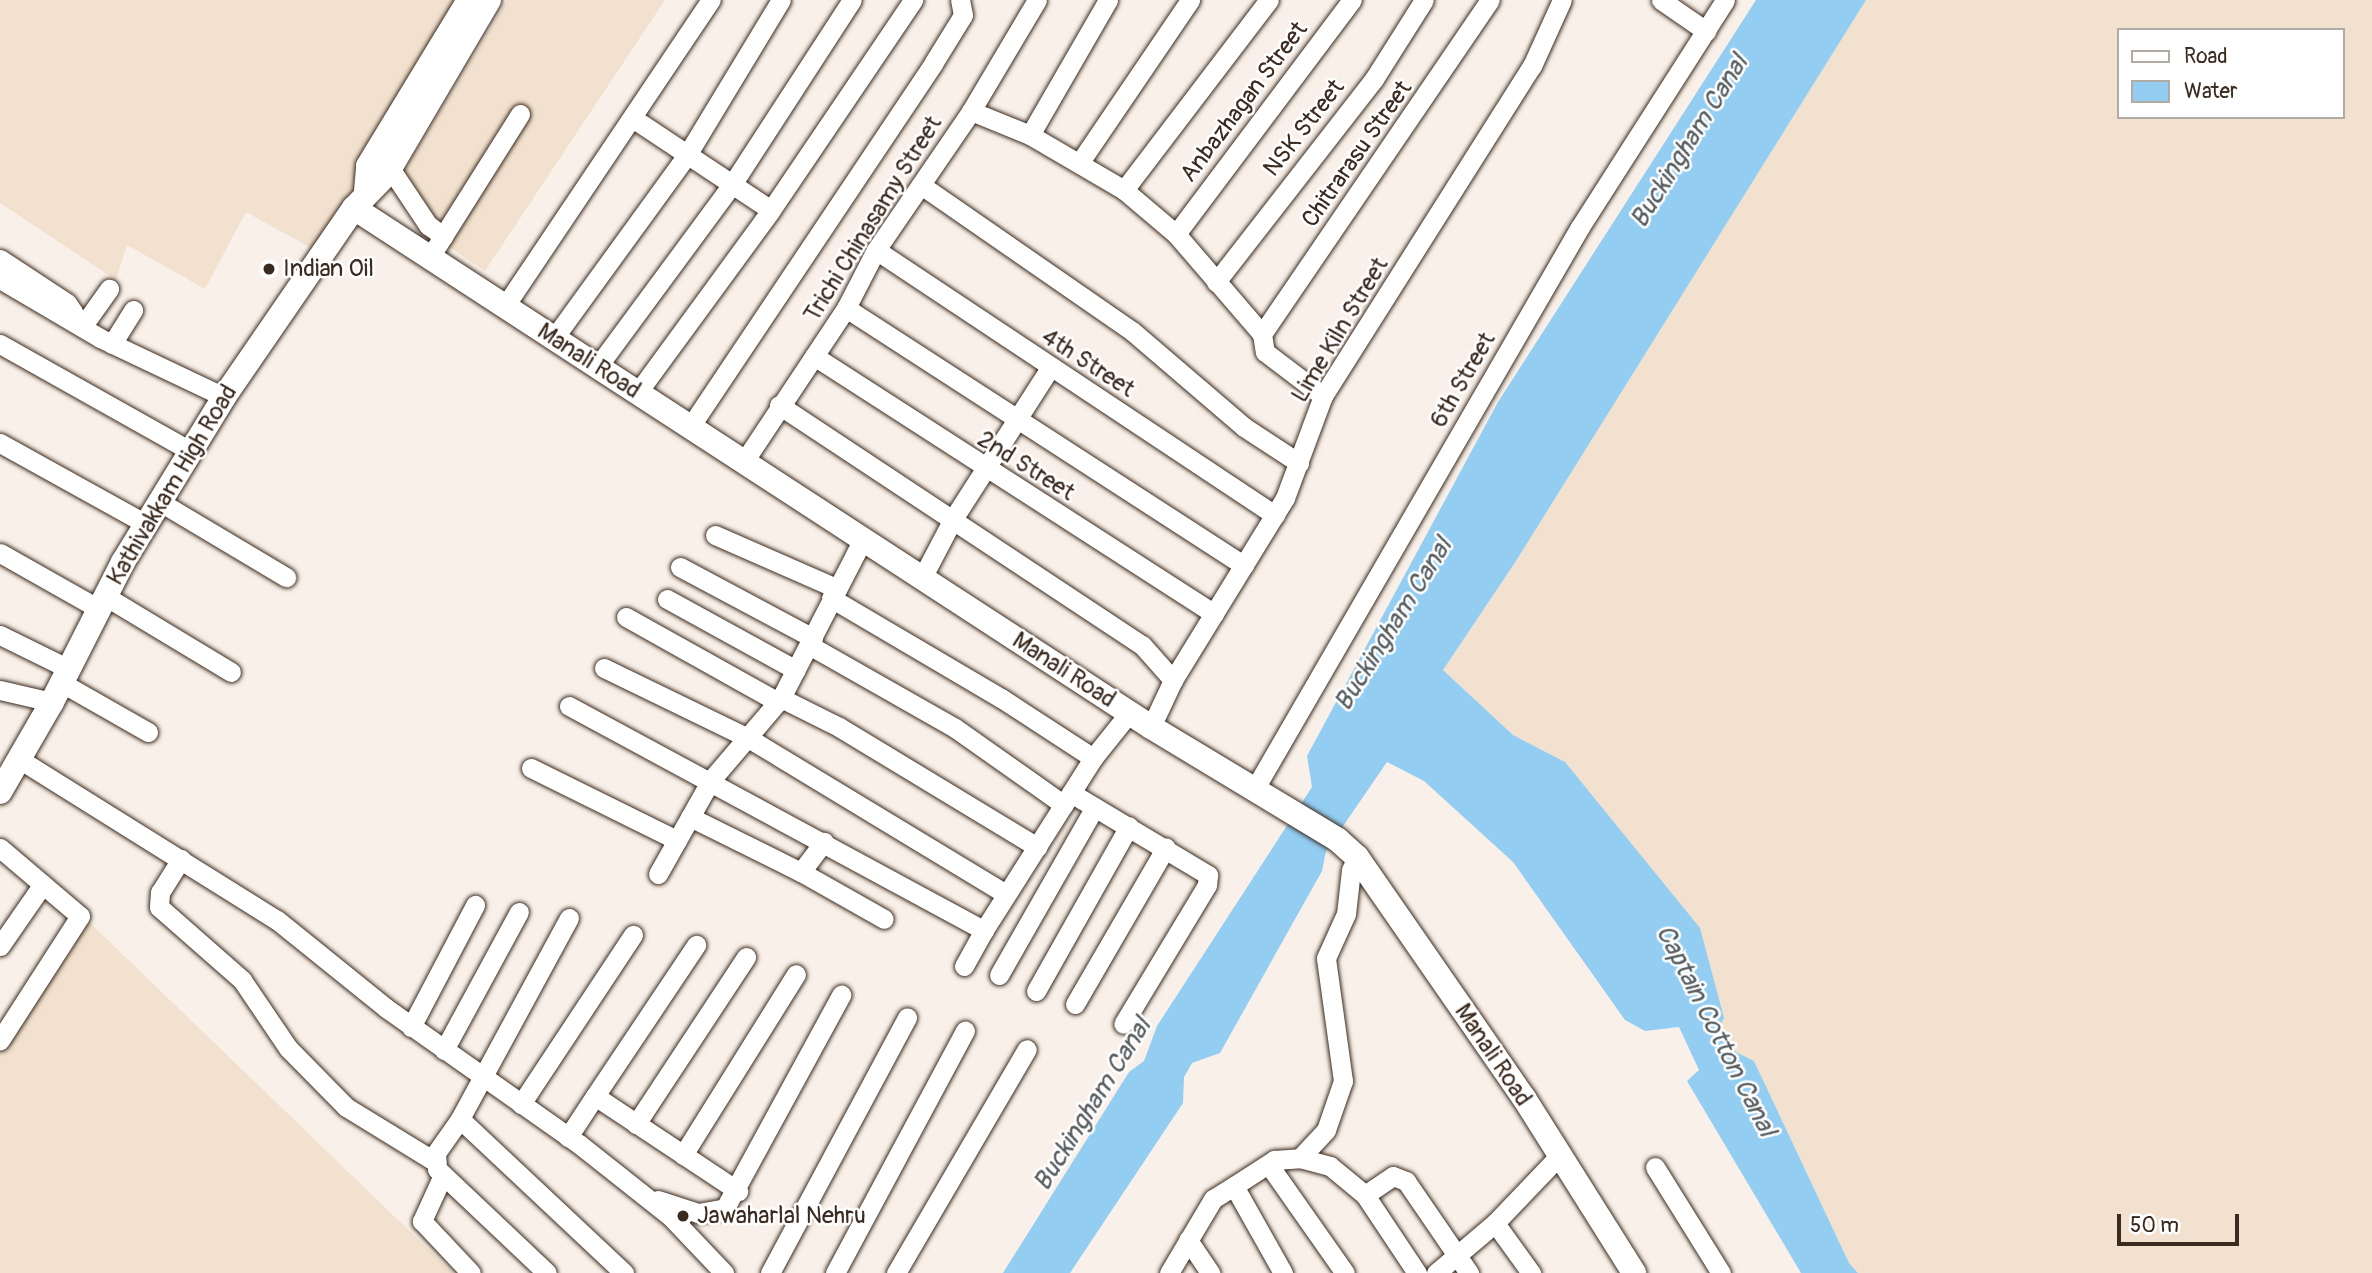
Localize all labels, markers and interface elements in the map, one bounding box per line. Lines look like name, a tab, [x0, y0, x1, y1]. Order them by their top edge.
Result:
street label: Anbazhagan Street	[1174, 16, 1314, 188]
legend	[2116, 28, 2344, 119]
text: Road	[2184, 43, 2228, 70]
water label: Buckingham Canal	[1624, 50, 1756, 234]
street label: NSK Street	[1257, 74, 1351, 182]
street label: Chitrarasu Street	[1296, 75, 1418, 233]
text: Water	[2184, 78, 2237, 105]
street label: Trichi Chinasamy Street	[798, 111, 948, 327]
street label: Lime Kiln Street	[1285, 252, 1395, 408]
place label: Indian Oil	[283, 255, 374, 283]
marker: Indian Oil	[261, 261, 277, 277]
street label: Manali Road	[532, 317, 646, 405]
street label: 4th Street	[1036, 322, 1140, 404]
street label: 6th Street	[1424, 327, 1502, 433]
street label: Kathivakkam High Road	[101, 380, 243, 590]
street label: 2nd Street	[972, 425, 1080, 507]
water label: Buckingham Canal	[1328, 533, 1460, 717]
street label: Manali Road	[1007, 626, 1121, 714]
water label: Captain Cotton Canal	[1648, 920, 1782, 1142]
street label: Manali Road	[1448, 998, 1538, 1112]
water label: Buckingham Canal	[1027, 1013, 1159, 1197]
scale bar	[2120, 1200, 2242, 1244]
place label: Jawaharlal Nehru	[697, 1202, 866, 1230]
marker: Jawaharlal Nehru	[675, 1208, 691, 1224]
text: 50 m	[2130, 1212, 2179, 1239]

